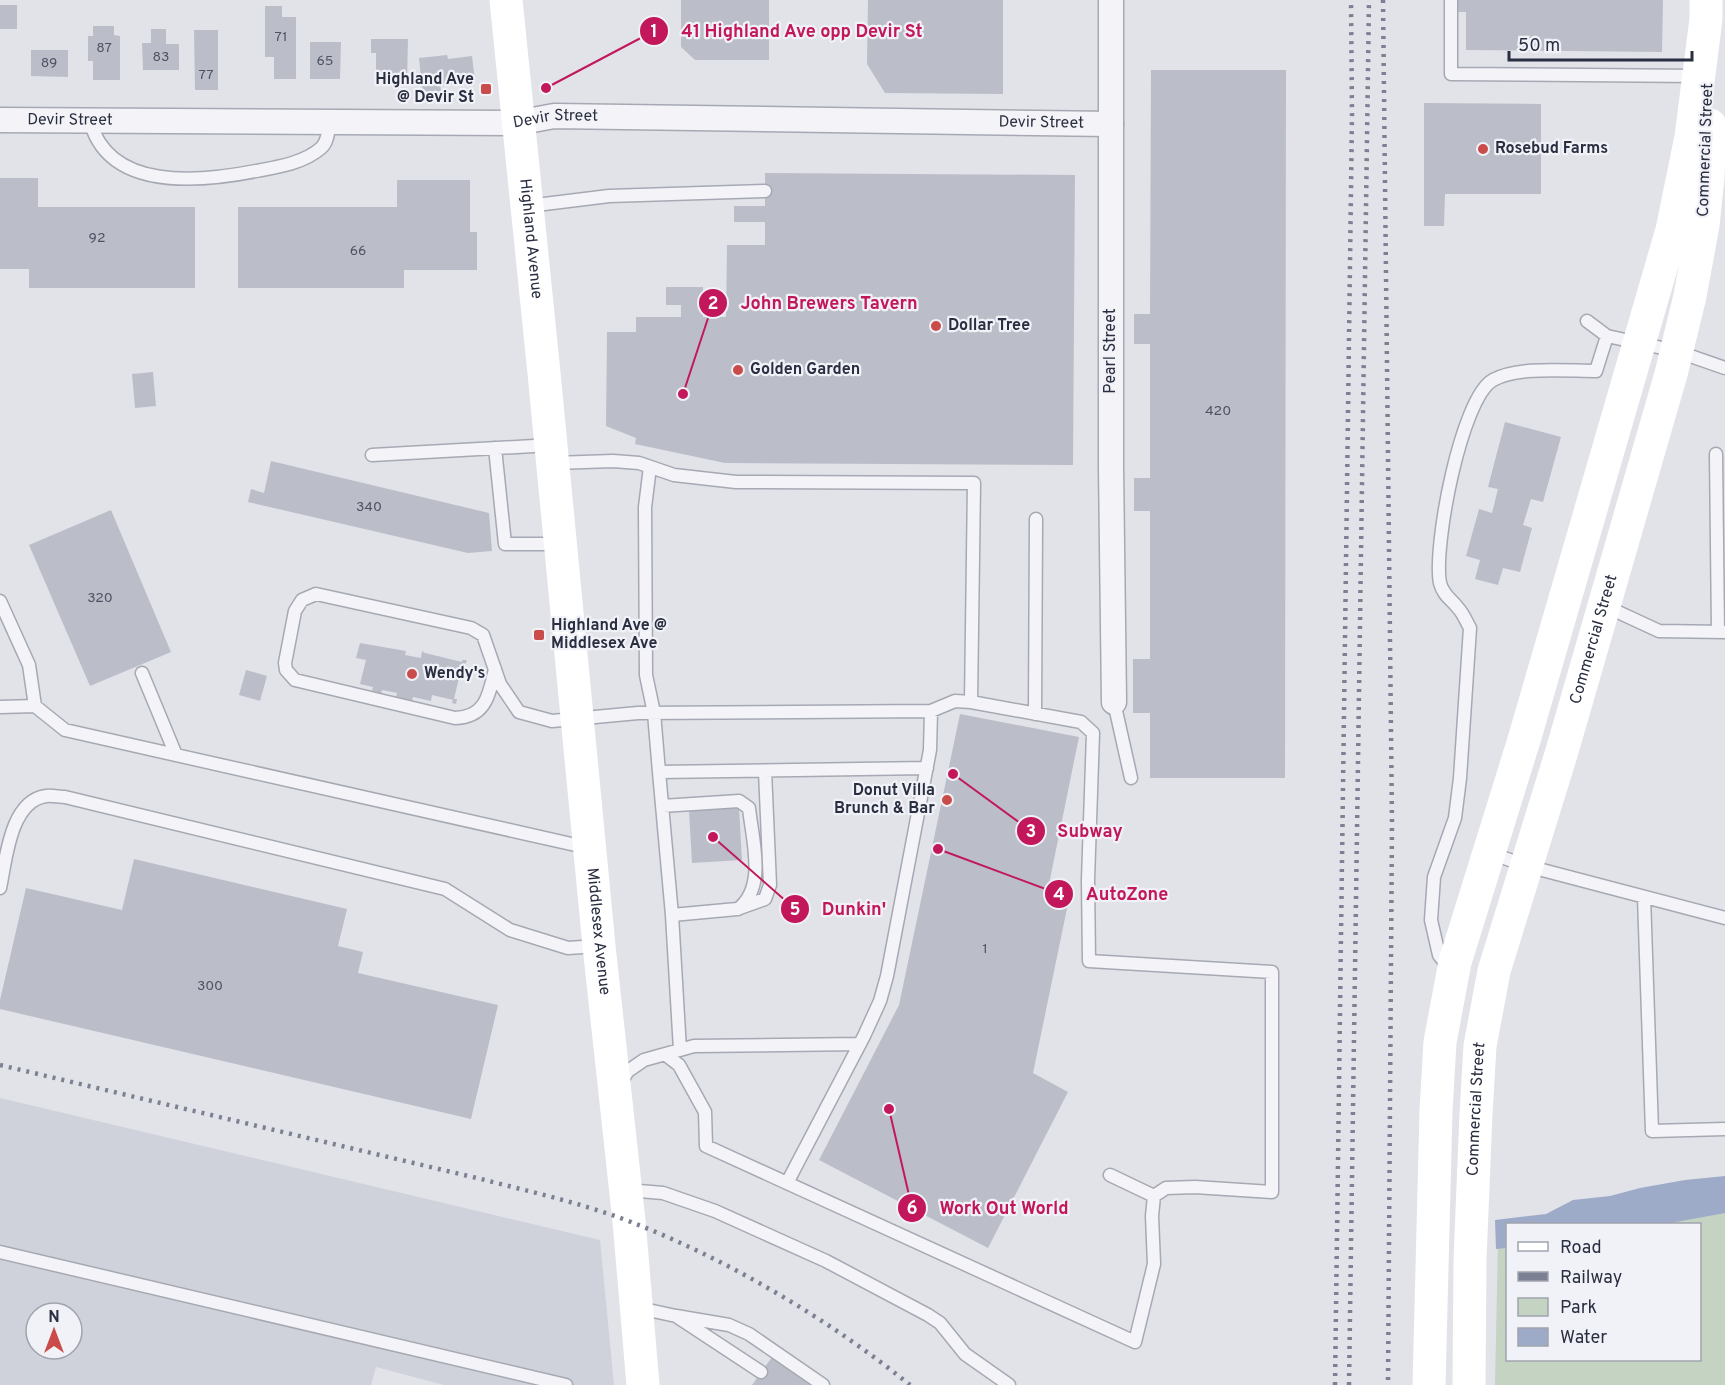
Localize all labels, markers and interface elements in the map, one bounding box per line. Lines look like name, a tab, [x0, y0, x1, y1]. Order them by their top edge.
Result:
callout: 41 Highland Ave opp Devir St	[639, 13, 935, 49]
text: 1	[650, 21, 658, 44]
text: 41 Highland Ave opp Devir St	[681, 21, 923, 44]
scale bar	[1509, 24, 1692, 62]
house number: 71	[275, 29, 287, 46]
text: 50 m	[1518, 35, 1560, 58]
house number: 87	[96, 40, 112, 57]
house number: 83	[153, 49, 169, 66]
house number: 65	[316, 53, 334, 70]
house number: 89	[41, 55, 57, 72]
house number: 77	[198, 67, 214, 84]
place label: Highland Ave @ Devir St	[375, 70, 474, 108]
marker: Highland Ave @ Devir St	[479, 82, 493, 96]
street label: Commercial Street	[1694, 83, 1718, 217]
street label: Devir Street	[511, 106, 598, 134]
street label: Devir Street	[27, 110, 113, 131]
street label: Devir Street	[998, 112, 1084, 134]
place label: Rosebud Farms	[1495, 139, 1608, 159]
marker: Rosebud Farms	[1476, 142, 1490, 156]
street label: Highland Avenue	[514, 178, 546, 300]
house number: 92	[89, 230, 105, 247]
house number: 66	[350, 243, 366, 260]
callout: John Brewers Tavern	[698, 285, 930, 321]
text: 2	[707, 293, 719, 316]
text: John Brewers Tavern	[740, 293, 918, 316]
street label: Pearl Street	[1101, 308, 1121, 394]
place label: Dollar Tree	[948, 316, 1030, 336]
marker: Dollar Tree	[929, 319, 943, 333]
place label: Golden Garden	[750, 360, 860, 380]
marker: Golden Garden	[731, 363, 745, 377]
house number: 420	[1205, 403, 1231, 420]
house number: 340	[356, 499, 382, 516]
street label: Commercial Street	[1566, 572, 1622, 707]
house number: 320	[87, 590, 113, 607]
place label: Highland Ave @ Middlesex Ave	[551, 616, 667, 654]
marker: Highland Ave @ Middlesex Ave	[532, 628, 546, 642]
place label: Wendy's	[424, 664, 486, 684]
marker: Wendy's	[405, 667, 419, 681]
place label: Donut Villa Brunch & Bar	[834, 781, 935, 819]
marker: Donut Villa Brunch & Bar	[940, 793, 954, 807]
callout: Subway	[1016, 813, 1135, 849]
text: 3	[1026, 821, 1036, 844]
text: Subway	[1057, 821, 1123, 844]
street label: Middlesex Avenue	[582, 867, 614, 996]
callout: AutoZone	[1044, 876, 1181, 912]
text: 4	[1053, 884, 1065, 907]
text: AutoZone	[1086, 884, 1168, 907]
callout: Dunkin'	[780, 891, 898, 927]
text: 5	[790, 899, 801, 922]
text: Dunkin'	[822, 899, 886, 922]
house number: 1	[982, 941, 988, 958]
house number: 300	[197, 978, 223, 995]
street label: Commercial Street	[1463, 1040, 1491, 1177]
callout: Work Out World	[897, 1190, 1080, 1226]
text: 6	[906, 1198, 918, 1221]
text: Work Out World	[939, 1198, 1069, 1221]
legend	[1506, 1223, 1701, 1361]
text: Road	[1560, 1237, 1602, 1260]
text: Railway	[1560, 1267, 1622, 1290]
text: Park	[1560, 1297, 1597, 1320]
north arrow	[24, 1301, 84, 1361]
text: N	[48, 1308, 60, 1328]
text: Water	[1560, 1327, 1607, 1350]

